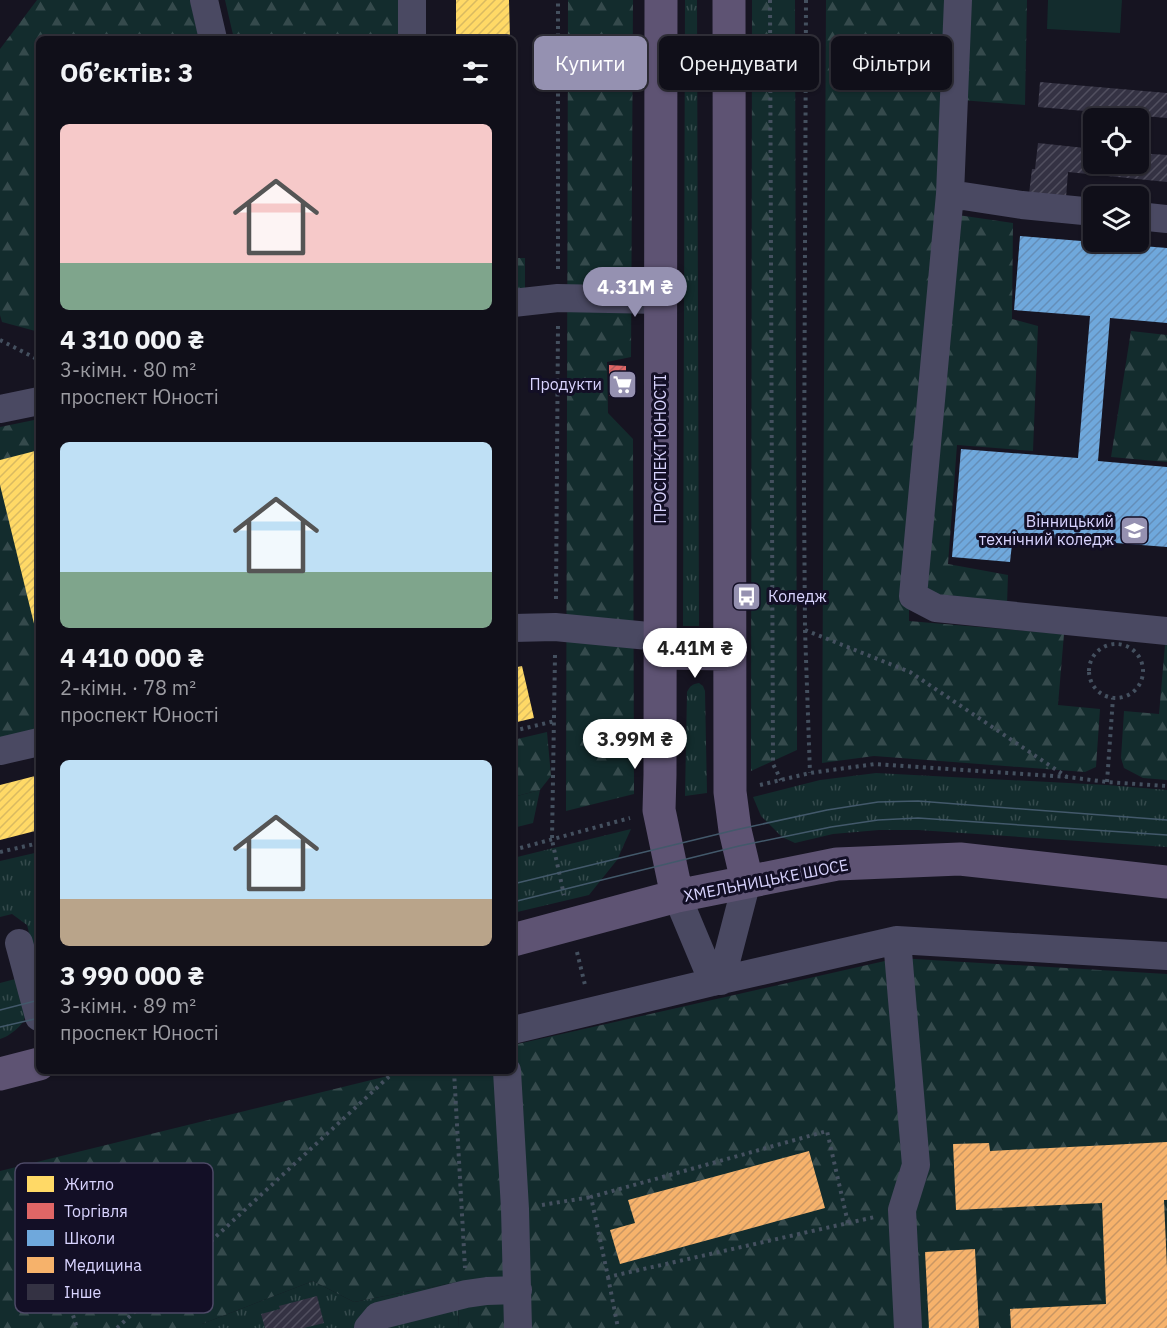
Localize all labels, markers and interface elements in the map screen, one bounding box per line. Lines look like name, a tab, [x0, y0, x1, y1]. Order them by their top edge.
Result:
chip: Купити	[534, 36, 647, 90]
chip: Орендувати	[659, 36, 819, 90]
chip: Фільтри	[831, 36, 952, 90]
text: Об’єктів: 3	[60, 55, 193, 89]
icon: filters	[459, 56, 492, 89]
map controls	[1083, 108, 1149, 252]
button: locate	[1083, 108, 1149, 174]
icon: home	[222, 163, 330, 271]
button: layers	[1083, 186, 1149, 252]
pin: 4.31M ₴	[580, 267, 690, 318]
text: 4.31M ₴	[597, 273, 673, 300]
text: 4 310 000 ₴	[60, 322, 204, 356]
text: 3-кімн. · 80 m²	[60, 356, 196, 383]
supermarket icon: Продукти	[607, 368, 639, 400]
place label: Продукти	[529, 374, 602, 394]
street label: ПРОСПЕКТ ЮНОСТІ	[650, 374, 670, 524]
text: проспект Юності	[60, 383, 219, 410]
icon: home	[222, 481, 330, 589]
place label: Вінницький технічний коледж	[979, 511, 1114, 549]
school or university icon: Вінницький технічний коледж	[1119, 514, 1151, 546]
bus stop icon: Коледж	[731, 580, 763, 612]
place label: Коледж	[768, 586, 827, 606]
pin: 4.41M ₴	[640, 628, 750, 679]
text: 4.41M ₴	[657, 634, 733, 661]
text: 4 410 000 ₴	[60, 640, 204, 674]
text: 2-кімн. · 78 m²	[60, 674, 196, 701]
text: проспект Юності	[60, 701, 219, 728]
pin: 3.99M ₴	[580, 719, 690, 770]
text: 3.99M ₴	[597, 725, 673, 752]
icon: home	[222, 799, 330, 907]
street label: ХМЕЛЬНИЦЬКЕ ШОСЕ	[682, 854, 850, 906]
text: 3 990 000 ₴	[60, 958, 204, 992]
text: 3-кімн. · 89 m²	[60, 992, 196, 1019]
text: проспект Юності	[60, 1019, 219, 1046]
legend	[15, 1163, 213, 1313]
text: Житло	[64, 1174, 114, 1194]
text: Торгівля	[64, 1201, 128, 1221]
text: Школи	[64, 1228, 115, 1248]
text: Медицина	[64, 1255, 142, 1275]
text: Інше	[64, 1282, 102, 1302]

